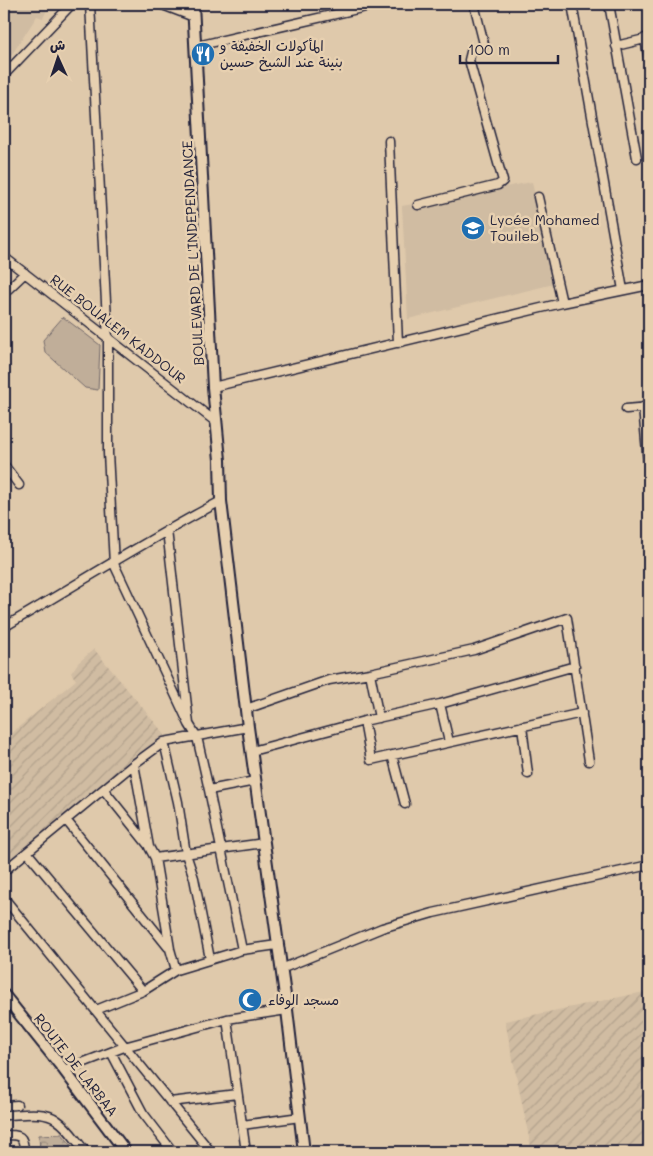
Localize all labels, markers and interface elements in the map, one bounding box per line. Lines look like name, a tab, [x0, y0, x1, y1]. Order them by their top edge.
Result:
north arrow	[32, 32, 82, 82]
scale bar	[460, 32, 558, 64]
text: ش	[49, 35, 65, 54]
place label: المأكولات الخفيفة و بنينة عند الشيخ حسين	[219, 36, 343, 72]
text: 100 m	[468, 39, 510, 59]
restaurant icon: المأكولات الخفيفة و بنينة عند الشيخ حسين	[190, 41, 216, 67]
street label: BOULEVARD DE L'INDEPENDANCE	[177, 140, 208, 366]
place label: Lycée Mohamed Touileb	[490, 210, 600, 245]
school or university icon: Lycée Mohamed Touileb	[460, 215, 486, 241]
street label: RUE BOUALEM KADDOUR	[46, 270, 190, 388]
mosque icon: مسجد الوفاء	[237, 987, 263, 1013]
place label: مسجد الوفاء	[268, 990, 339, 1010]
street label: ROUTE DE LARBAA	[30, 1009, 123, 1120]

